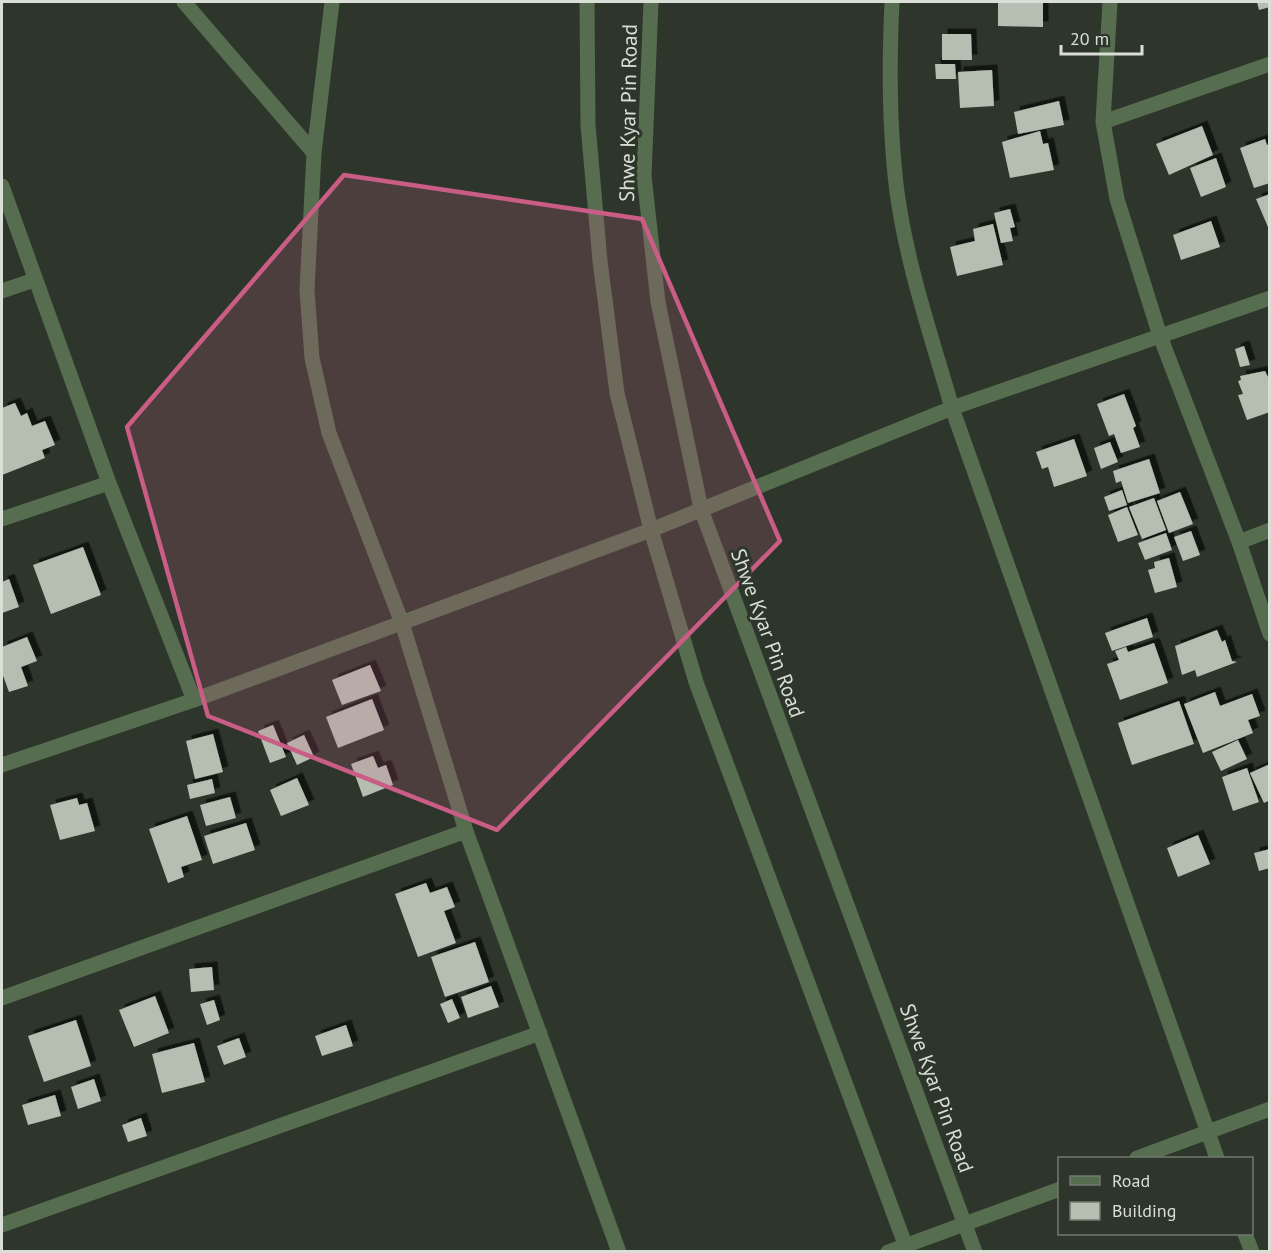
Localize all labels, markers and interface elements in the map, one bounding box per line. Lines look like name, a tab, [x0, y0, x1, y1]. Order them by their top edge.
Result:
scale bar	[1061, 18, 1142, 56]
street label: Shwe Kyar Pin Road	[613, 24, 643, 202]
text: 20 m	[1070, 27, 1109, 50]
street label: Shwe Kyar Pin Road	[725, 545, 811, 721]
street label: Shwe Kyar Pin Road	[894, 1000, 980, 1176]
legend	[1058, 1157, 1253, 1235]
text: Road	[1112, 1169, 1150, 1192]
text: Building	[1112, 1199, 1176, 1222]

